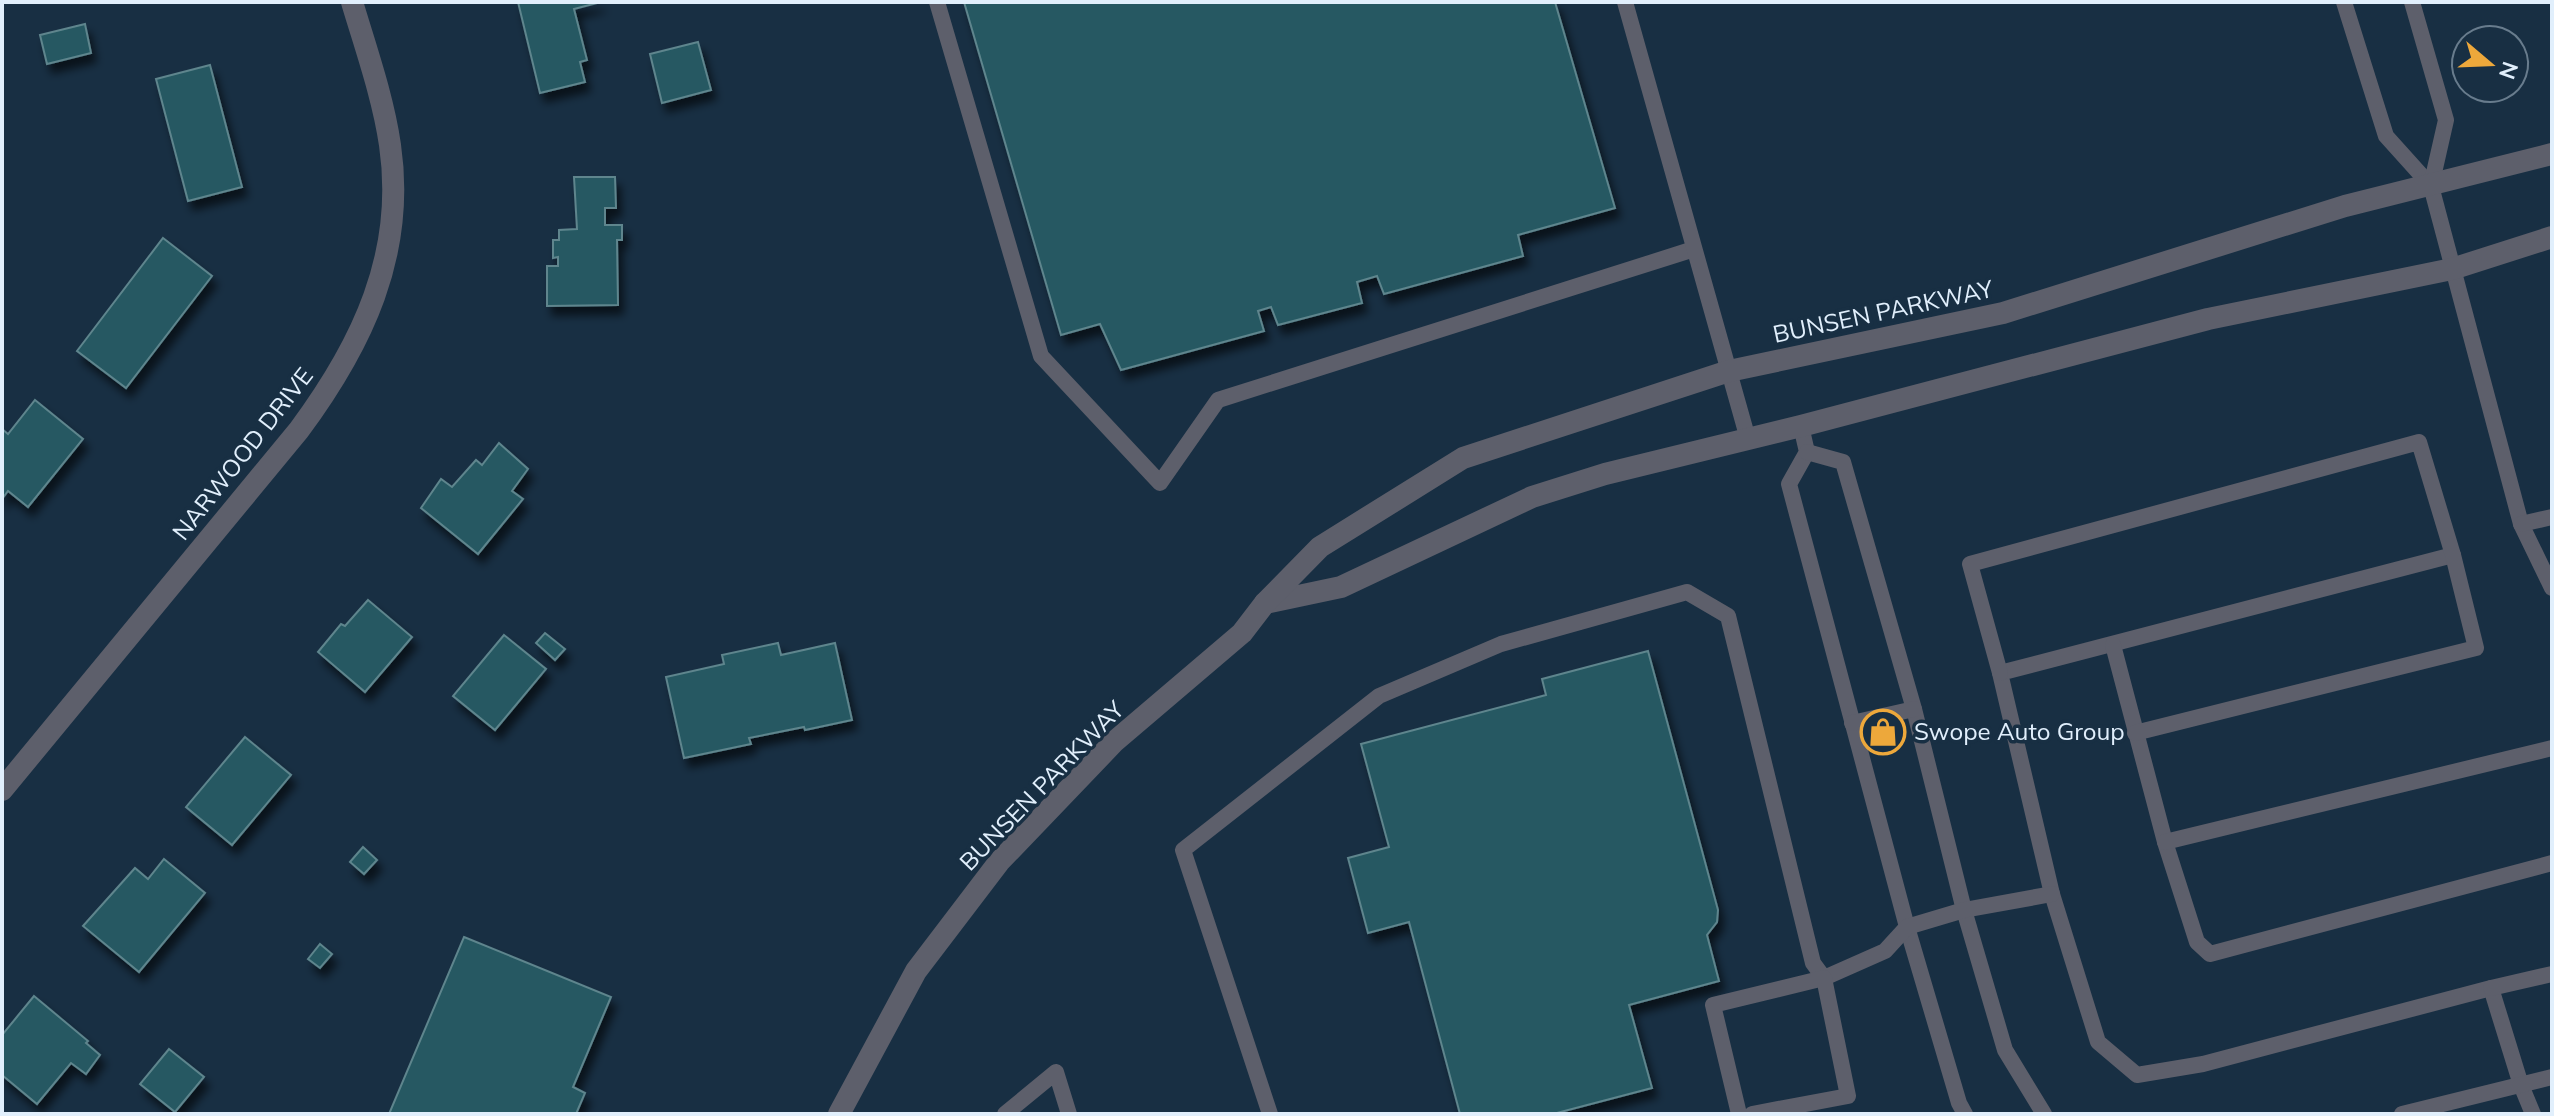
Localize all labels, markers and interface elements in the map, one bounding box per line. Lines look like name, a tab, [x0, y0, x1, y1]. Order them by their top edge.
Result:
north arrow	[2450, 24, 2530, 104]
text: N	[2493, 58, 2525, 83]
street label: BUNSEN PARKWAY	[1770, 273, 1996, 349]
street label: NARWOOD DRIVE	[165, 361, 319, 546]
street label: BUNSEN PARKWAY	[953, 694, 1130, 876]
shop icon: Swope Auto Group	[1859, 708, 1907, 756]
place label: Swope Auto Group	[1914, 716, 2125, 746]

